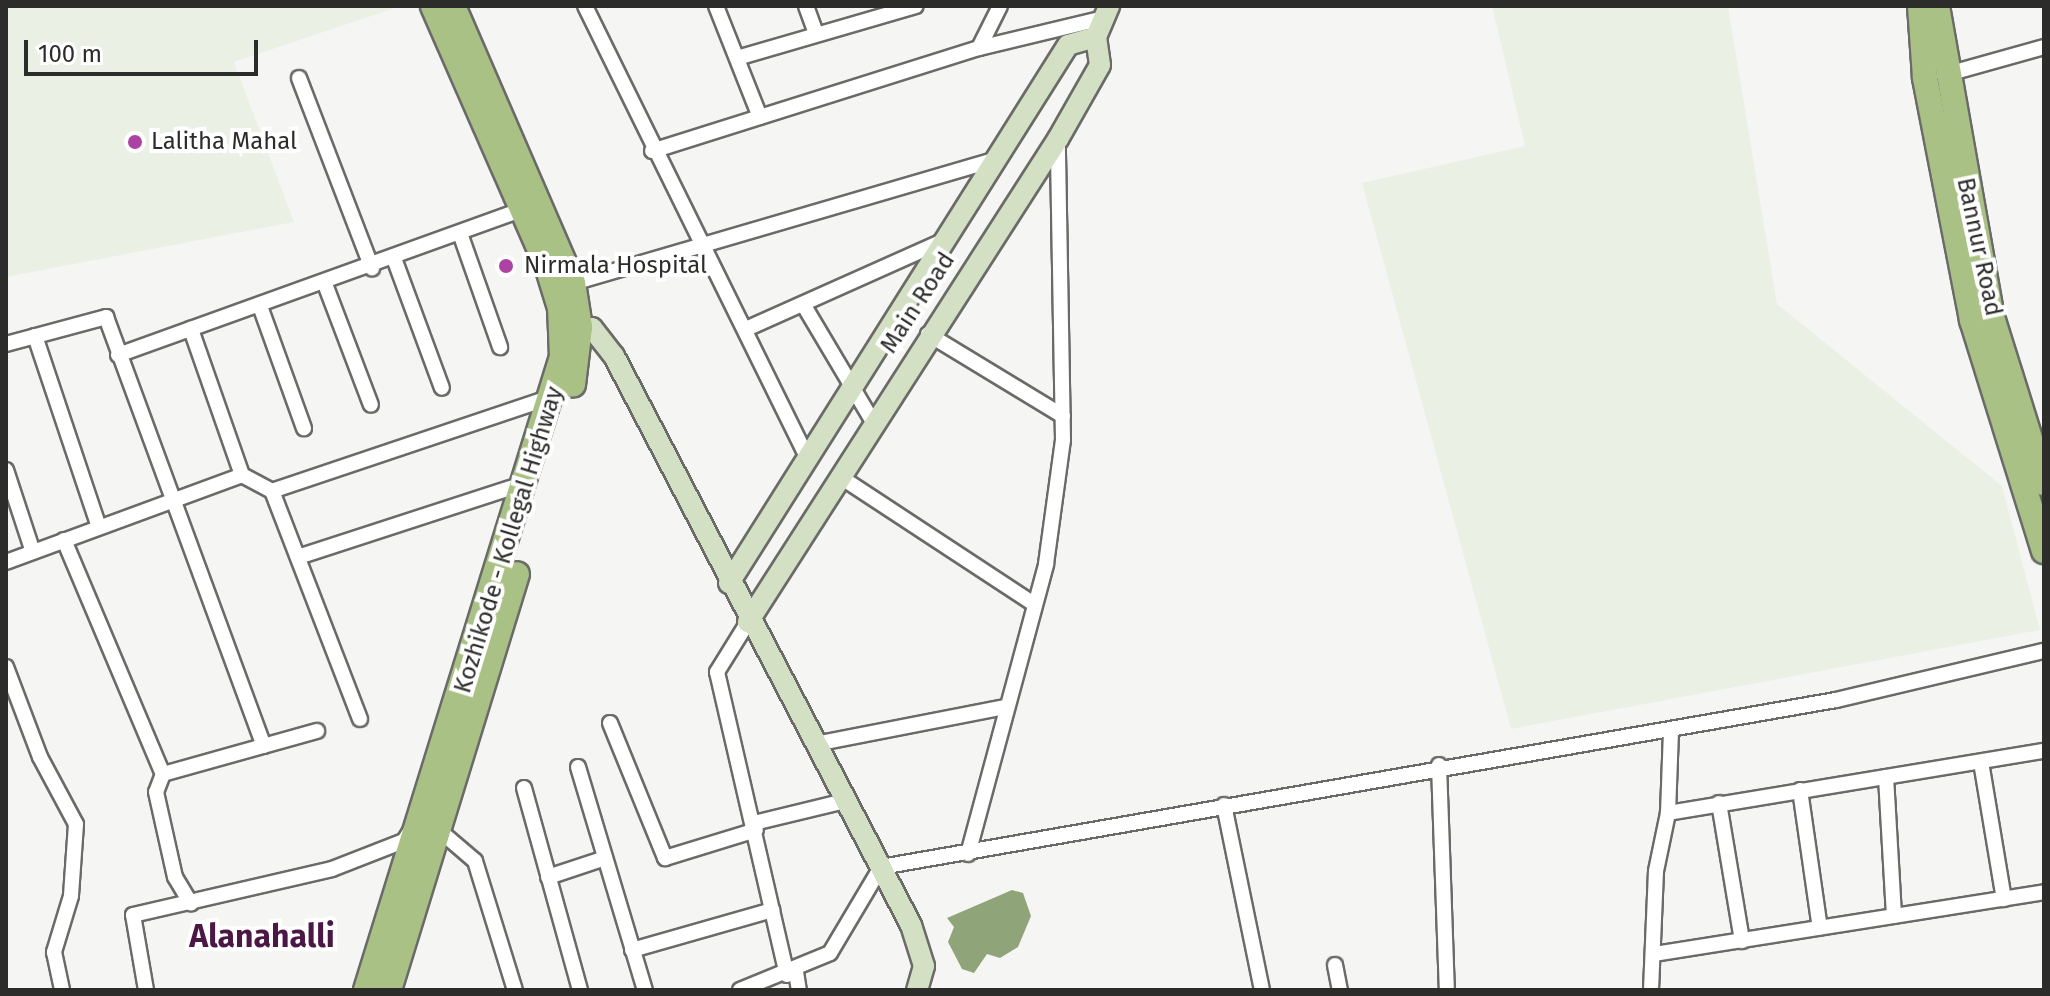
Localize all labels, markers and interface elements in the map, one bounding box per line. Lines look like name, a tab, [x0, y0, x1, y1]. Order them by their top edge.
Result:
scale bar	[28, 24, 262, 74]
text: 100 m	[38, 40, 102, 68]
place label: Lalitha Mahal	[151, 128, 297, 156]
marker: Lalitha Mahal	[126, 133, 144, 151]
street label: Bannur Road	[1950, 175, 2008, 319]
street label: Main Road	[875, 247, 961, 359]
place label: Nirmala Hospital	[524, 252, 707, 280]
marker: Nirmala Hospital	[495, 255, 517, 277]
street label: Kozhikode - Kollegal Highway	[449, 383, 569, 697]
district label: Alanahalli	[189, 917, 335, 955]

